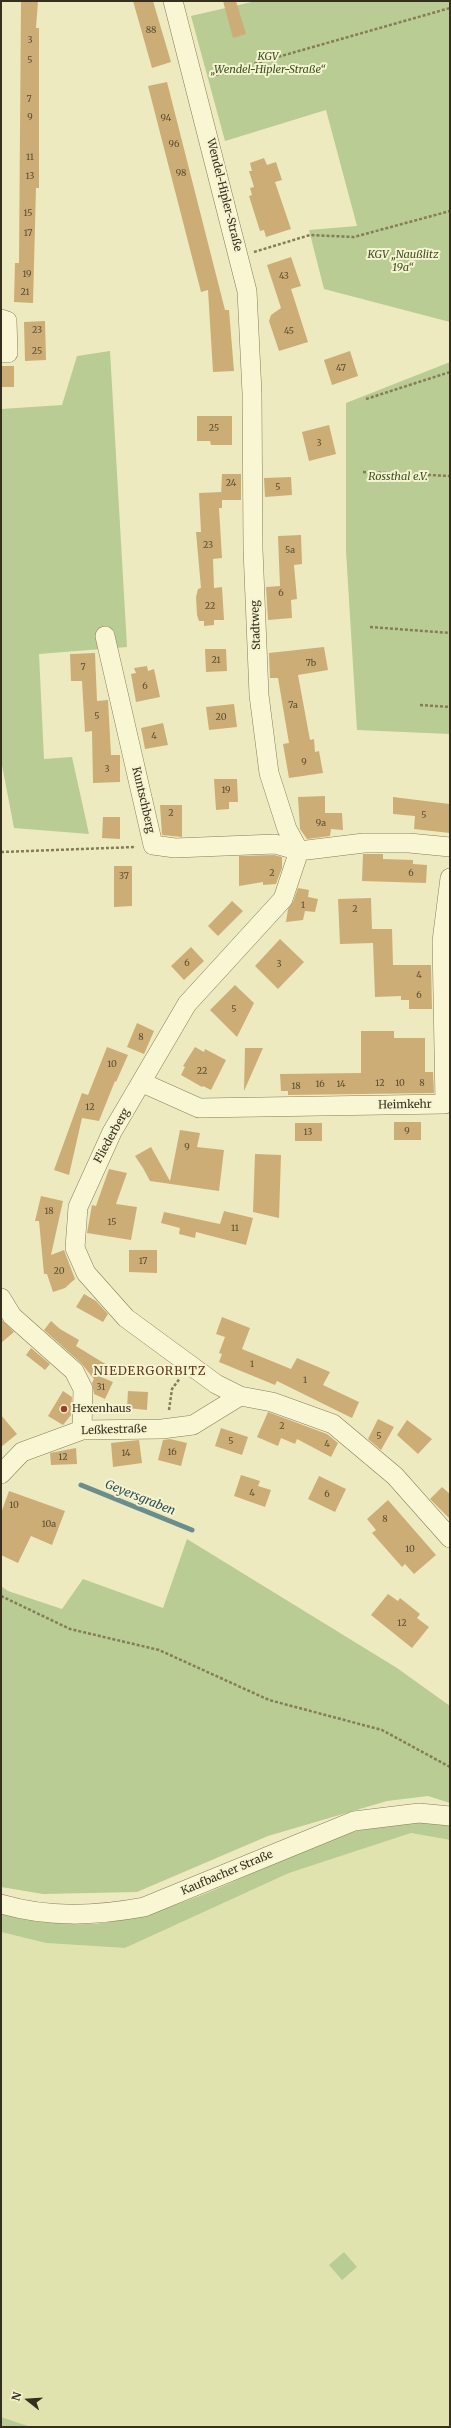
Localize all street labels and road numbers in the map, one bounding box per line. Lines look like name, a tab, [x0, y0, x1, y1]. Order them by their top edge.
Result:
street label: Wendel-Hipler-Straße	[204, 137, 244, 253]
street label: Stadtweg	[249, 600, 263, 650]
street label: Kuntschberg	[129, 765, 157, 835]
street label: Heimkehr	[378, 1098, 432, 1112]
street label: Fliederberg	[91, 1106, 133, 1166]
street label: Leßkestraße	[81, 1422, 147, 1438]
street label: Kaufbacher Straße	[179, 1848, 275, 1898]

